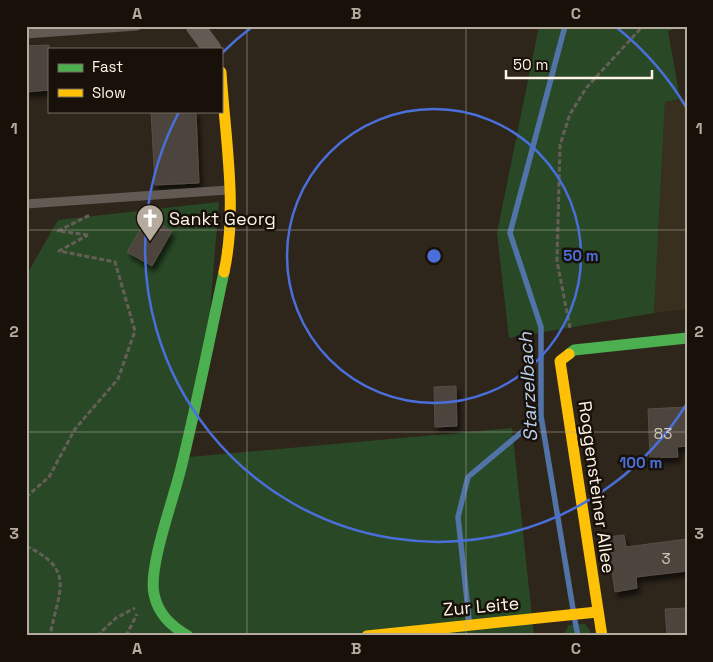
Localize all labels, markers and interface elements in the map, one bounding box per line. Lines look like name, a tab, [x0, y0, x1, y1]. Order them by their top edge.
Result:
text: A	[132, 3, 142, 24]
text: B	[351, 3, 361, 24]
text: C	[571, 3, 581, 24]
legend	[48, 48, 222, 112]
scale bar	[506, 48, 652, 80]
text: 50 m	[513, 55, 548, 74]
text: Fast	[92, 57, 123, 76]
text: Slow	[92, 83, 126, 102]
text: 1	[10, 118, 18, 139]
text: 1	[695, 118, 703, 139]
church icon: Sankt Georg	[135, 203, 165, 242]
place label: Sankt Georg	[169, 207, 276, 230]
text: 50 m	[563, 246, 599, 265]
centre of rings	[425, 247, 443, 265]
text: 2	[9, 321, 19, 342]
text: 2	[694, 321, 704, 342]
water label: Starzelbach	[513, 331, 543, 442]
street label: Roggensteiner Allee	[574, 399, 620, 575]
house number: 83	[654, 424, 672, 443]
text: 100 m	[620, 453, 662, 472]
text: 3	[9, 523, 19, 544]
text: 3	[694, 523, 704, 544]
house number: 3	[661, 549, 671, 568]
street label: Zur Leite	[442, 591, 520, 621]
text: A	[132, 638, 142, 659]
text: B	[351, 638, 361, 659]
text: C	[571, 638, 581, 659]

